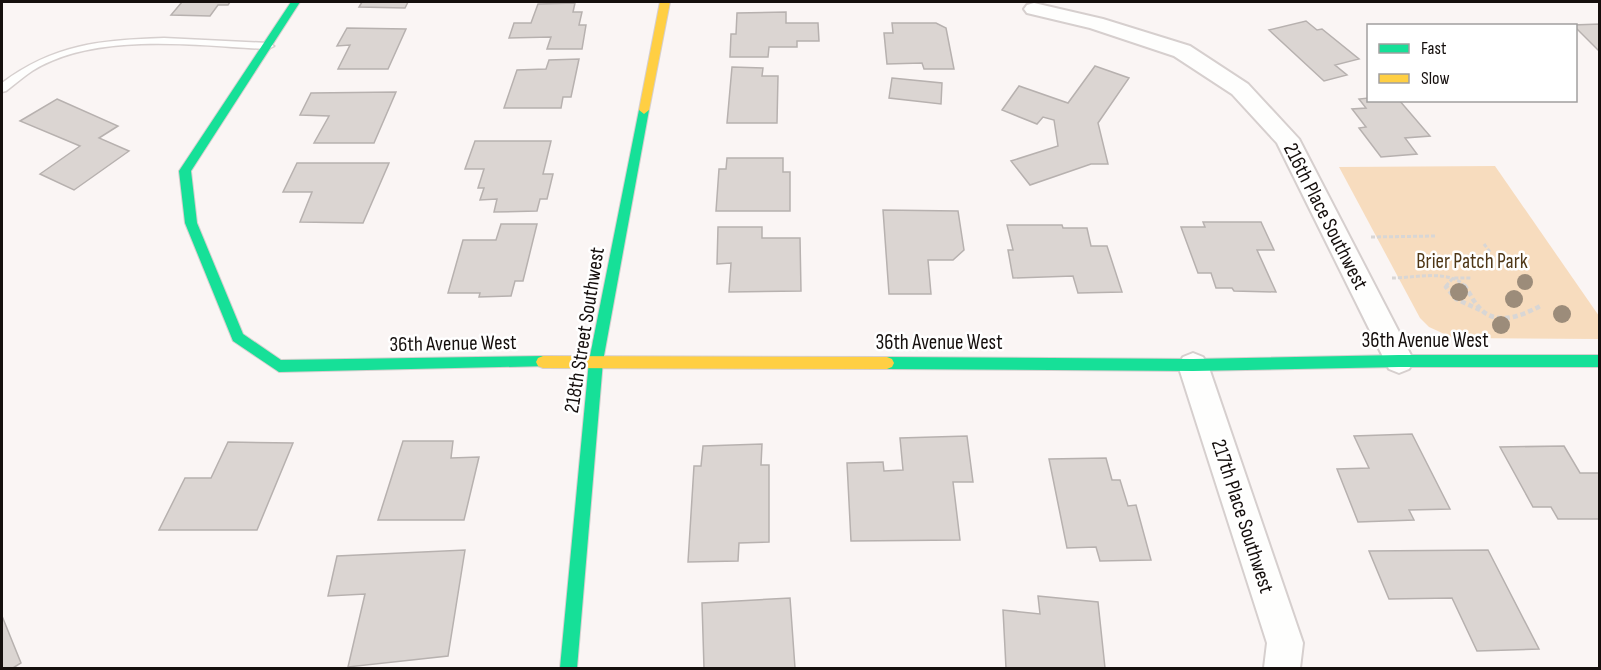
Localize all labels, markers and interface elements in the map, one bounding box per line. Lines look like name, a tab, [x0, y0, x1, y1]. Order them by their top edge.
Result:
legend	[1367, 24, 1577, 102]
text: Fast	[1421, 38, 1447, 59]
text: Slow	[1421, 68, 1450, 89]
street label: 216th Place Southwest	[1278, 139, 1373, 294]
street label: 218th Street Southwest	[559, 245, 610, 415]
park label: Brier Patch Park	[1416, 249, 1528, 274]
street label: 36th Avenue West	[1361, 328, 1489, 353]
street label: 36th Avenue West	[389, 330, 517, 357]
street label: 36th Avenue West	[875, 330, 1003, 355]
street label: 217th Place Southwest	[1206, 436, 1279, 596]

